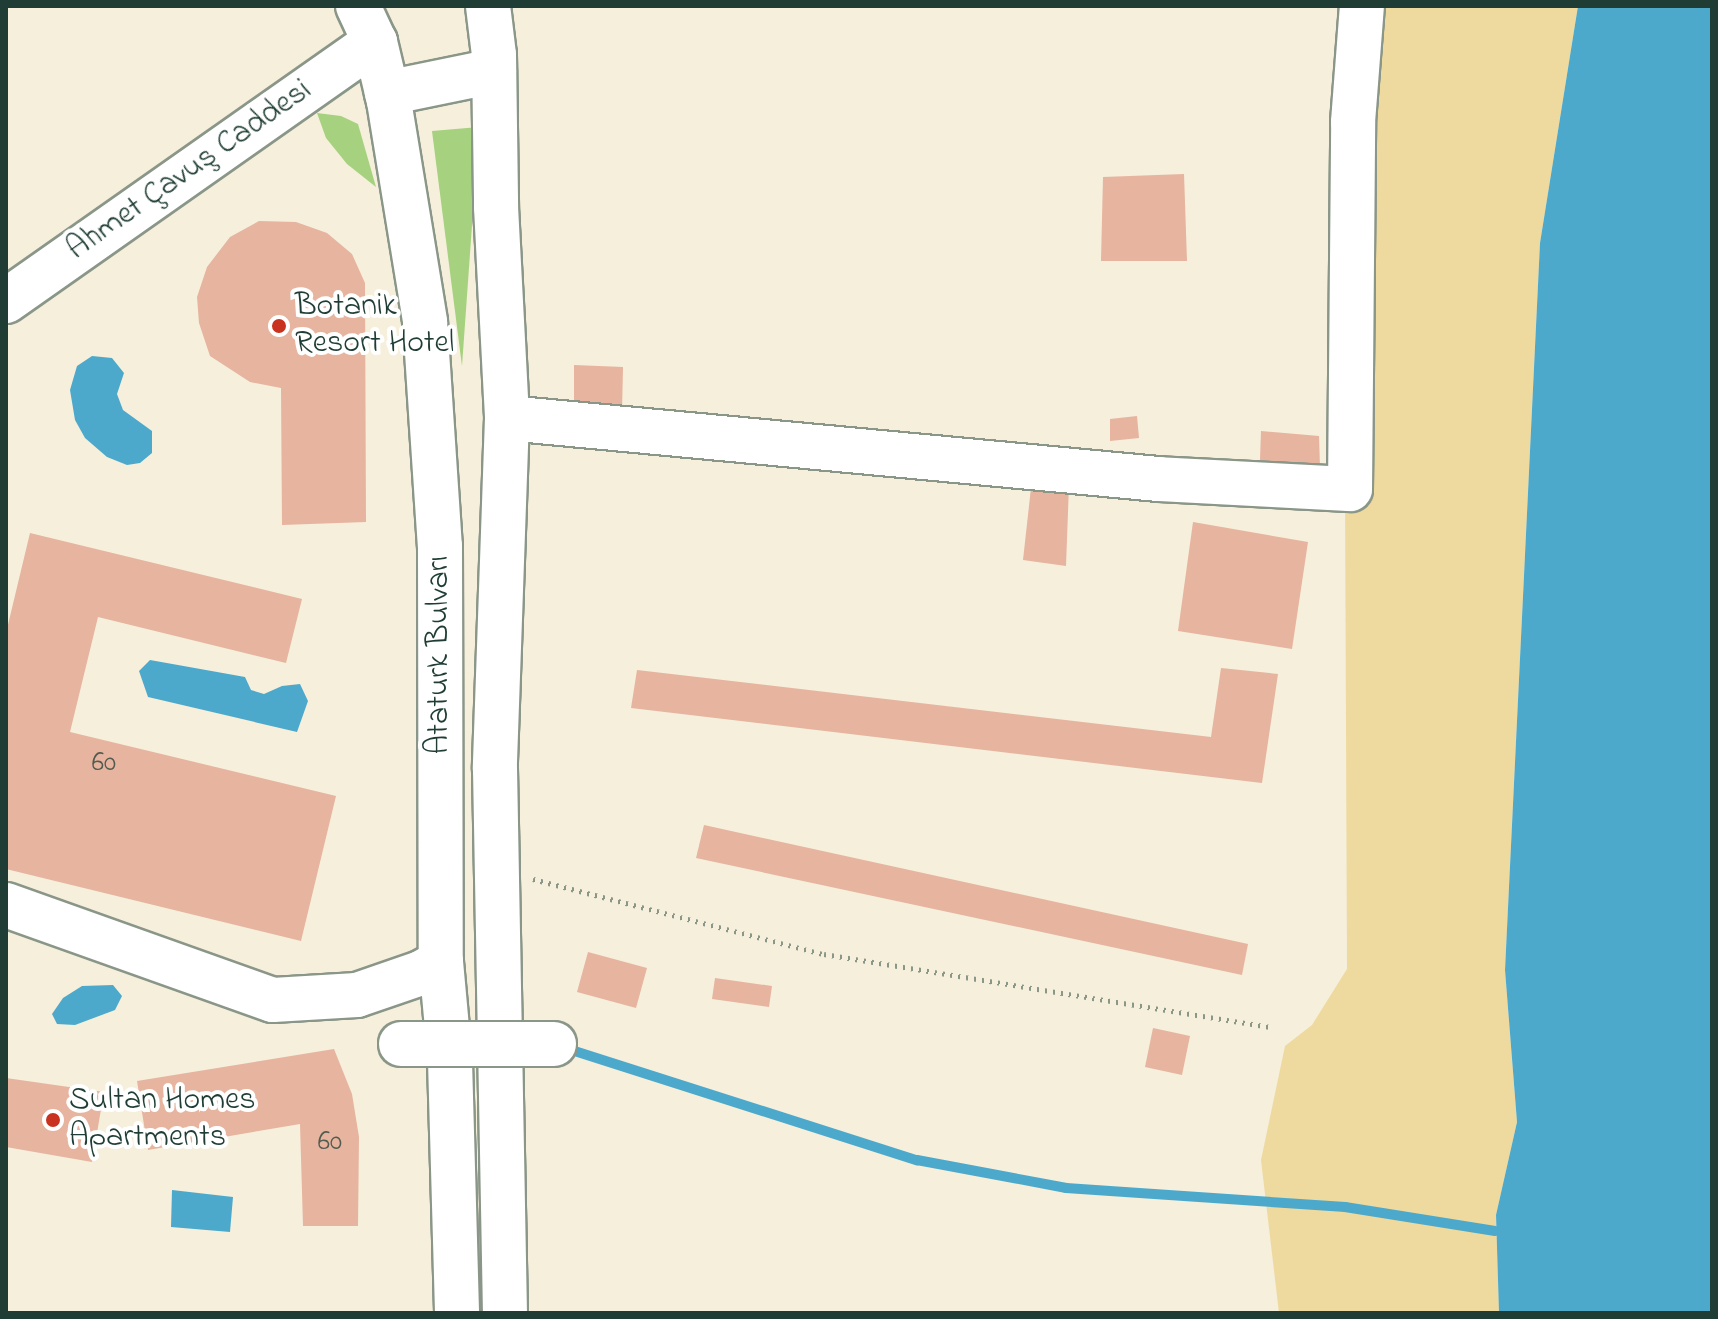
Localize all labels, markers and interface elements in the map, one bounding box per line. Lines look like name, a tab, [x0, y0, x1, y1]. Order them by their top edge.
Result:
street label: Ahmet Çavuş Caddesi	[60, 72, 320, 270]
place label: Botanik Resort Hotel	[295, 289, 454, 364]
marker: Botanik Resort Hotel	[270, 317, 288, 335]
street label: Ataturk Bulvarı	[421, 555, 459, 755]
house number: 60	[92, 747, 116, 781]
place label: Sultan Homes Apartments	[69, 1083, 256, 1158]
marker: Sultan Homes Apartments	[44, 1111, 62, 1129]
house number: 60	[318, 1126, 342, 1160]

